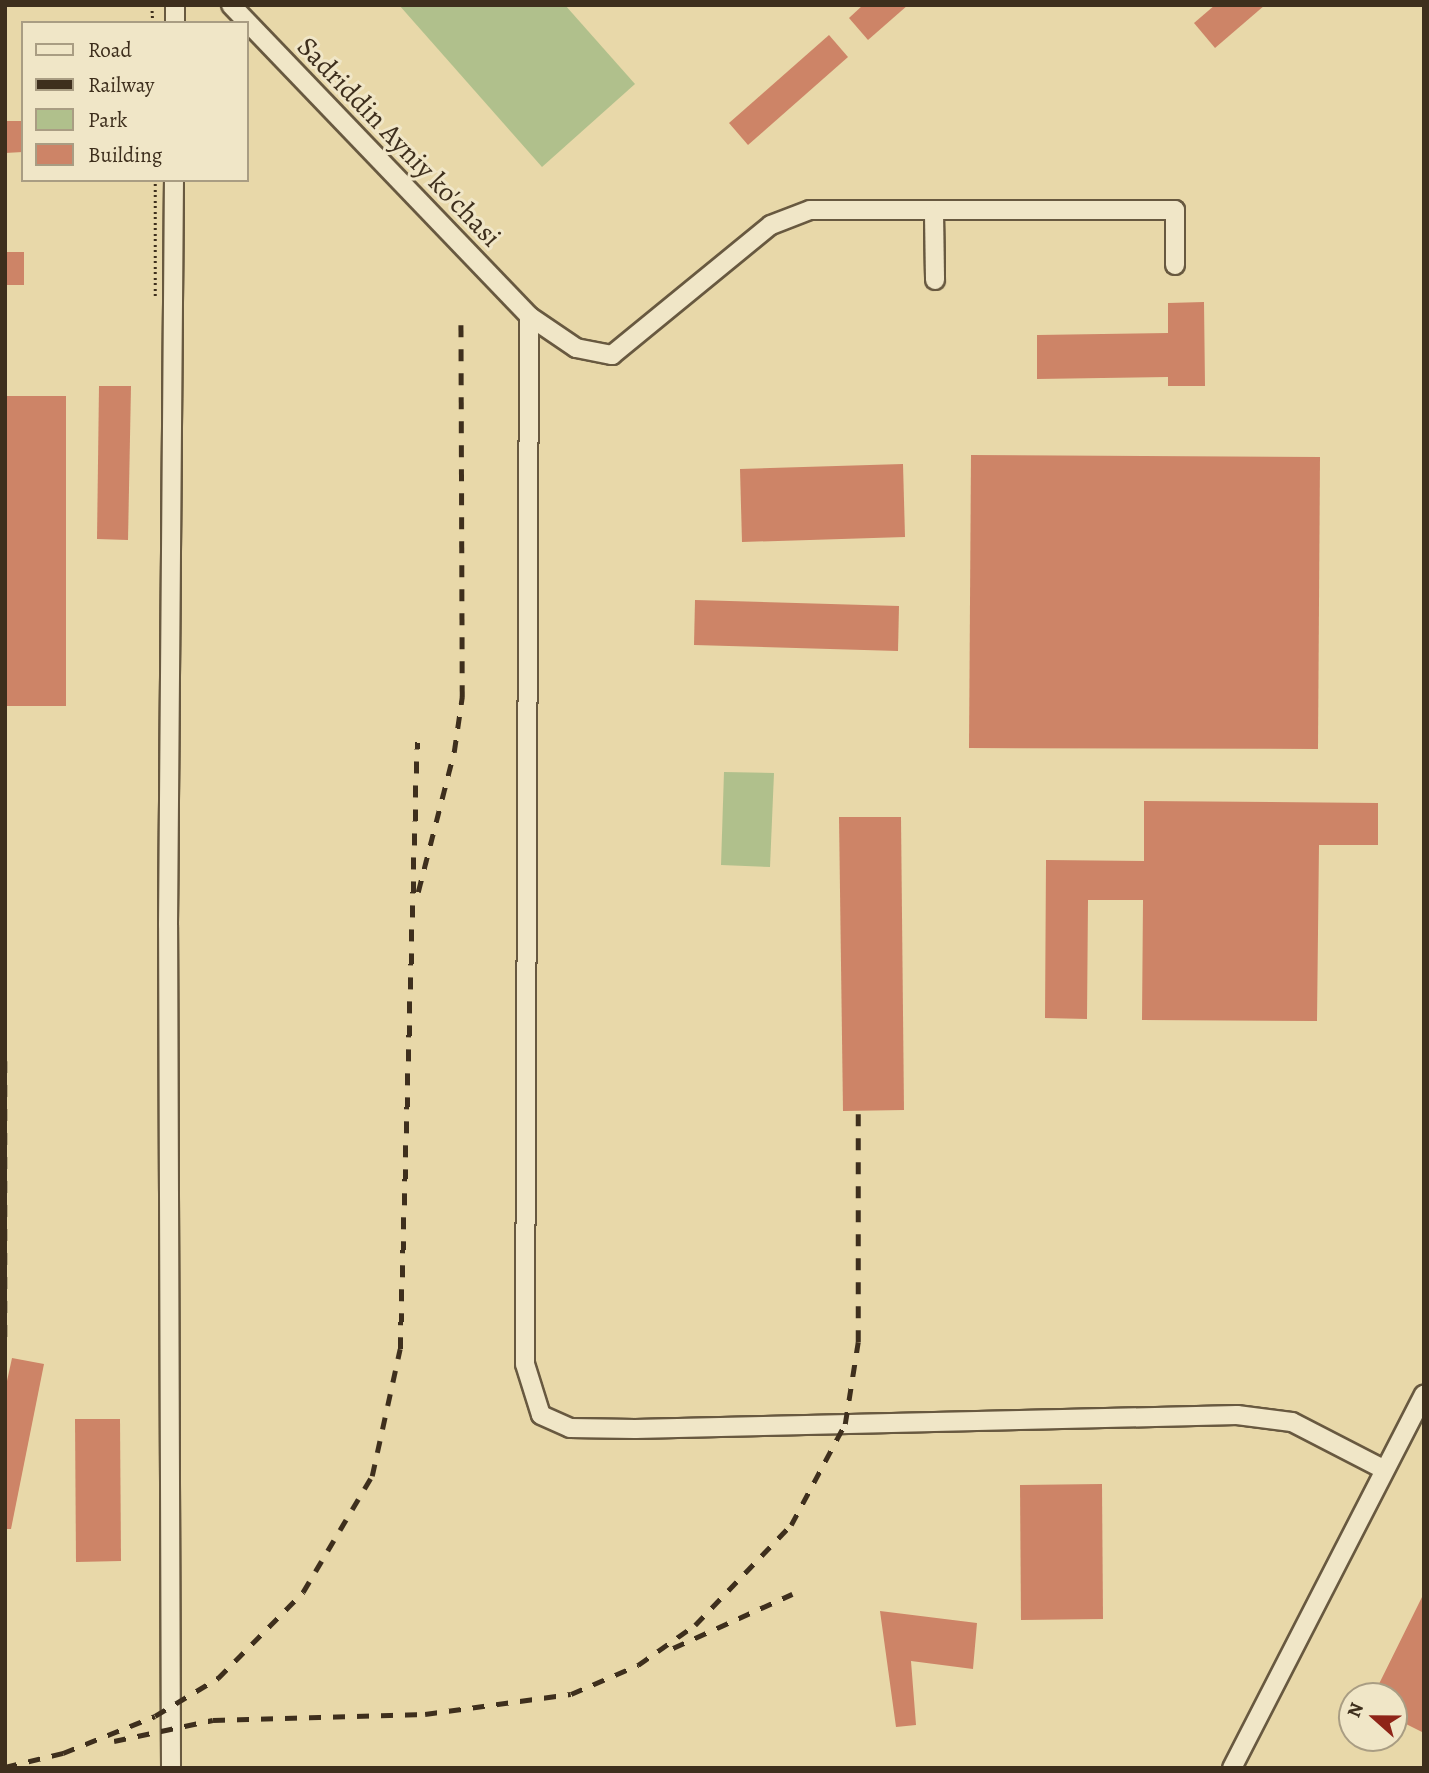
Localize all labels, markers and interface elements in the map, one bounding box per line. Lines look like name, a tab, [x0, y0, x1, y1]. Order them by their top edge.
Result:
legend	[21, 21, 248, 182]
street label: Sadriddin Ayniy ko'chasi	[290, 30, 508, 254]
text: Road	[88, 36, 132, 64]
text: Railway	[88, 71, 154, 99]
text: Park	[88, 106, 127, 134]
text: Building	[88, 141, 162, 169]
north arrow	[1338, 1682, 1408, 1752]
text: N	[1341, 1699, 1370, 1721]

